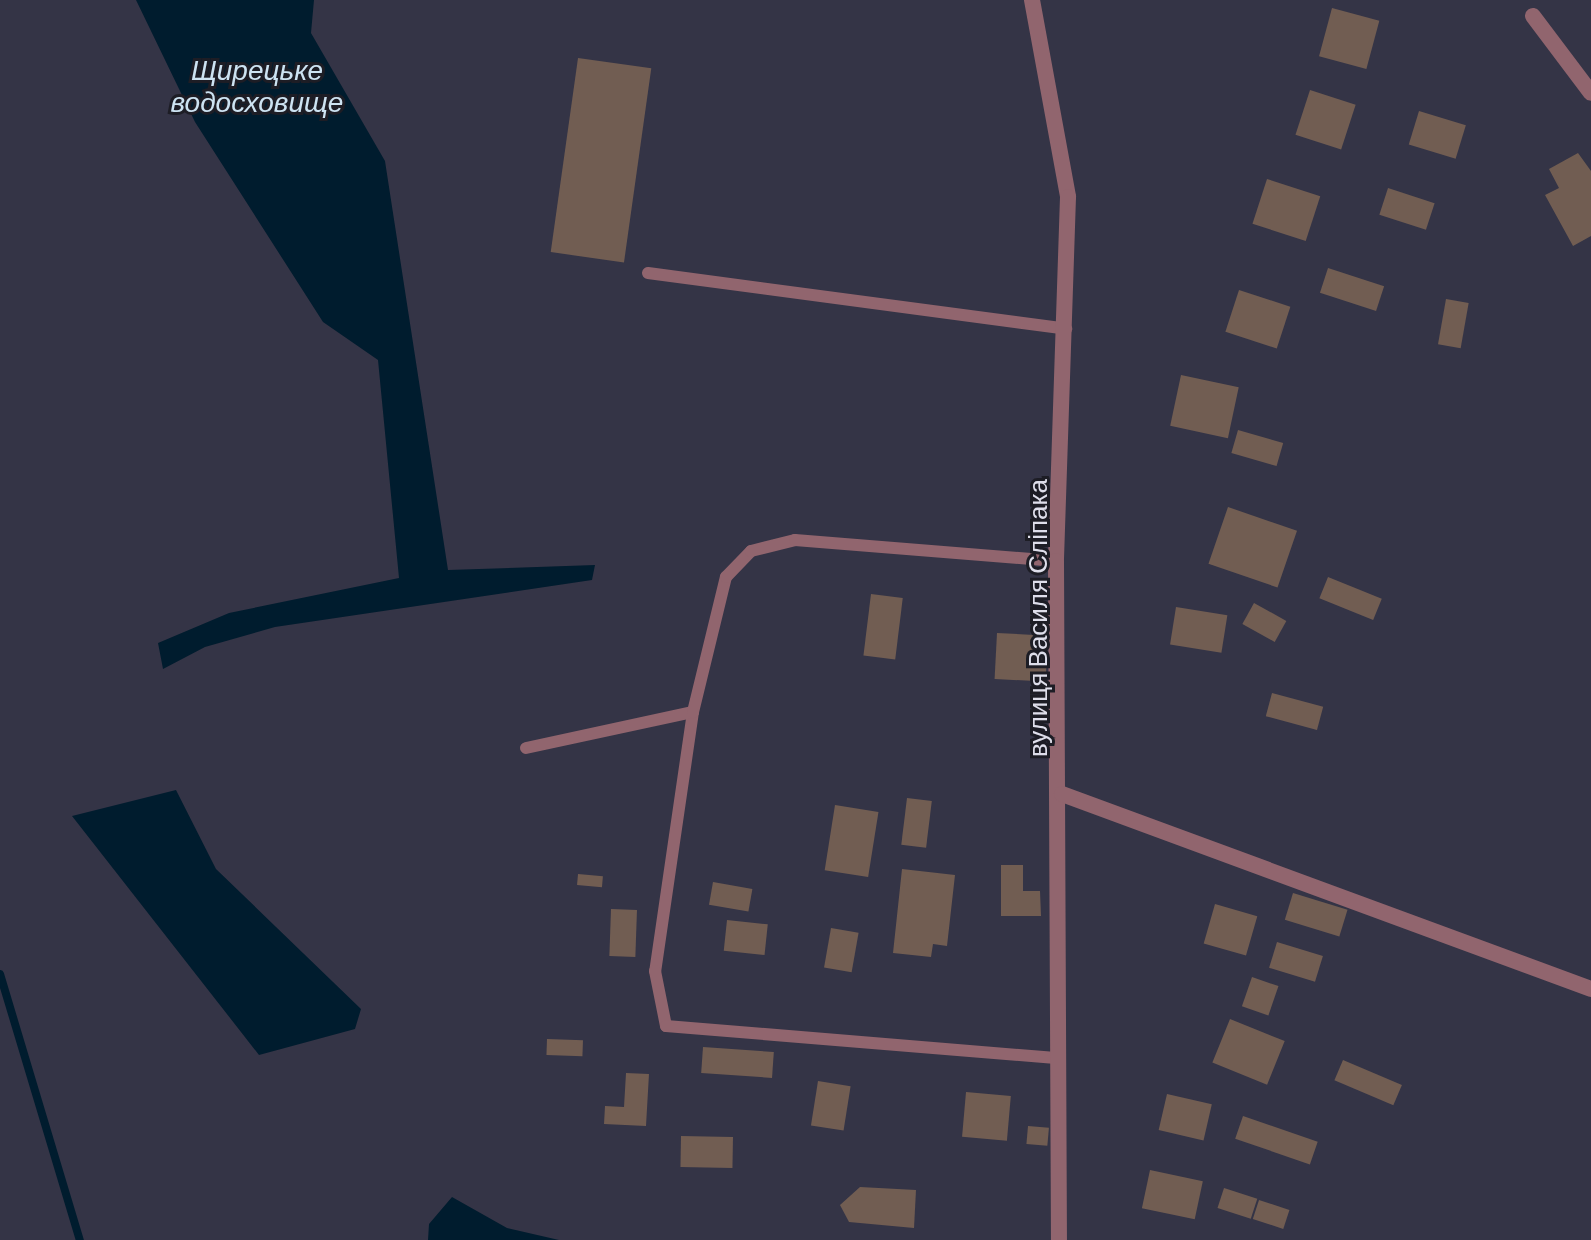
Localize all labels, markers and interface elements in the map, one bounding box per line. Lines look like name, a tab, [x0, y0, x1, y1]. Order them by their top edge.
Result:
water label: Щирецьке водосховище	[171, 52, 343, 118]
street label: вулиця Василя Сліпака	[1021, 479, 1053, 757]

